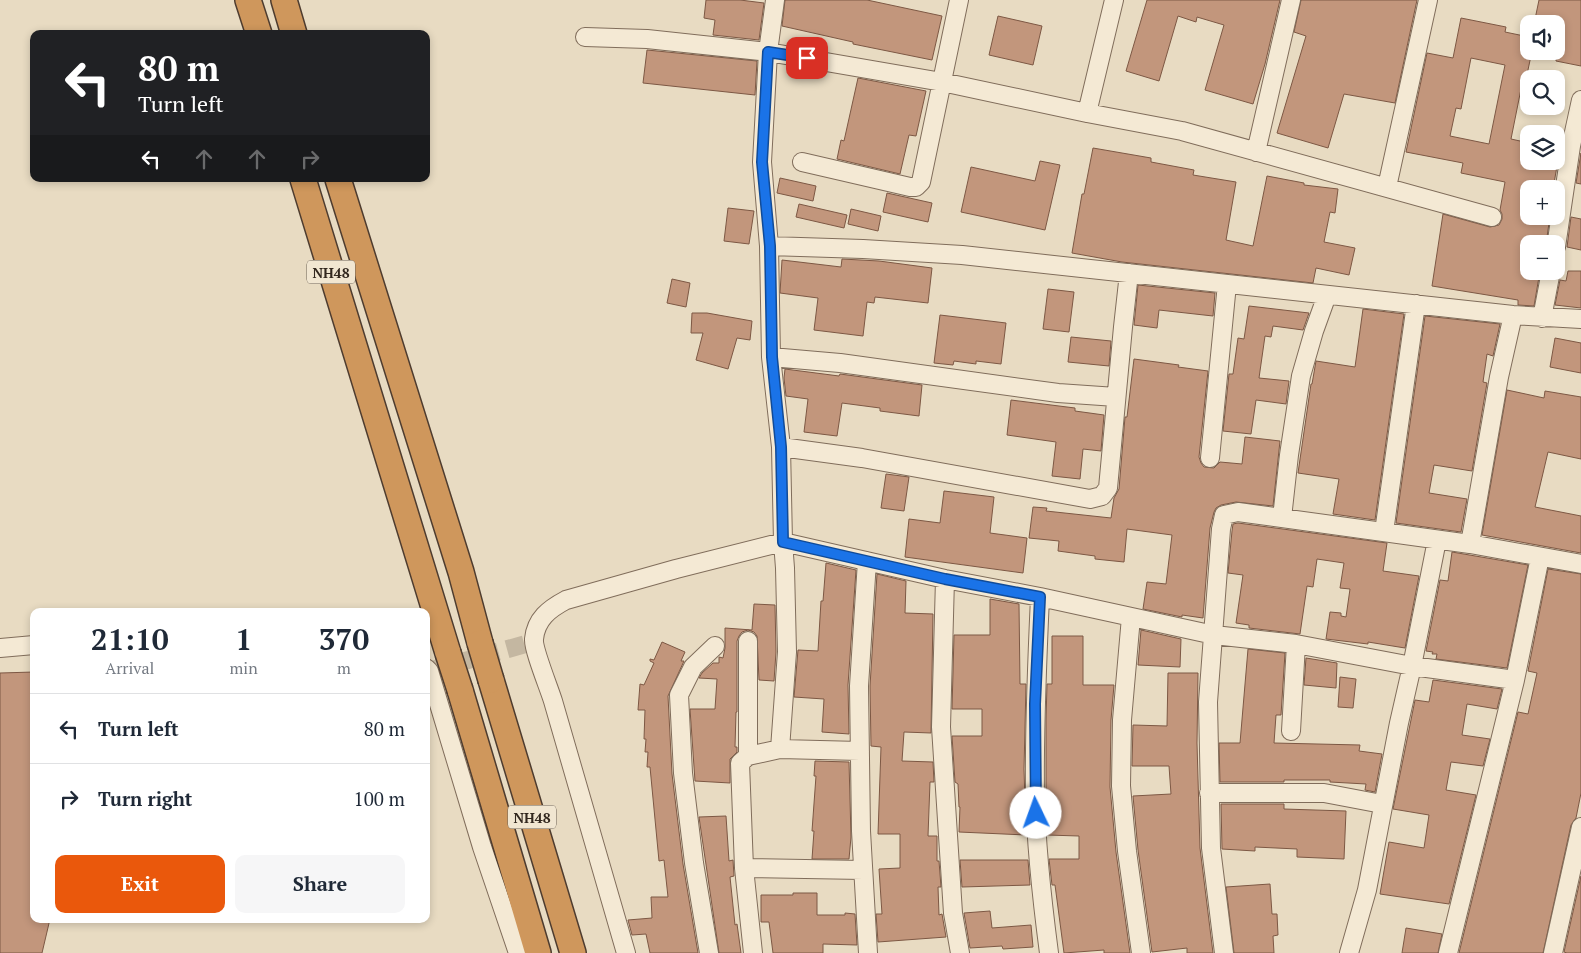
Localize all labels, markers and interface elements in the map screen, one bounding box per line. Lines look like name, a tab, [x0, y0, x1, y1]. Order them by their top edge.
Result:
map controls	[1520, 15, 1565, 280]
button: sound	[1520, 15, 1565, 60]
pin	[786, 37, 828, 79]
icon: arrive	[793, 44, 821, 72]
text: 80 m	[138, 45, 219, 91]
icon: left	[55, 50, 120, 115]
button: search	[1520, 70, 1565, 115]
text: Turn left	[138, 89, 224, 118]
button: layers	[1520, 125, 1565, 170]
icon: left	[137, 145, 165, 173]
icon: ahead	[190, 145, 218, 173]
icon: ahead	[243, 145, 271, 173]
icon: right	[296, 145, 324, 173]
button: +	[1520, 180, 1565, 225]
button: −	[1520, 235, 1565, 280]
road number: NH48	[307, 260, 355, 284]
text: 21:10	[91, 619, 169, 659]
text: 1	[235, 619, 252, 659]
text: 370	[318, 619, 369, 659]
text: Arrival	[105, 657, 154, 679]
text: min	[230, 657, 258, 679]
text: m	[337, 657, 351, 679]
icon: left	[55, 715, 83, 743]
text: Turn left	[98, 716, 179, 741]
text: 80 m	[364, 716, 405, 741]
icon: right	[55, 785, 83, 813]
text: Turn right	[98, 786, 192, 811]
text: 100 m	[354, 786, 405, 811]
position arrow	[1009, 786, 1061, 838]
road number: NH48	[508, 806, 556, 829]
button: Exit	[55, 855, 225, 913]
button: Share	[235, 855, 405, 913]

